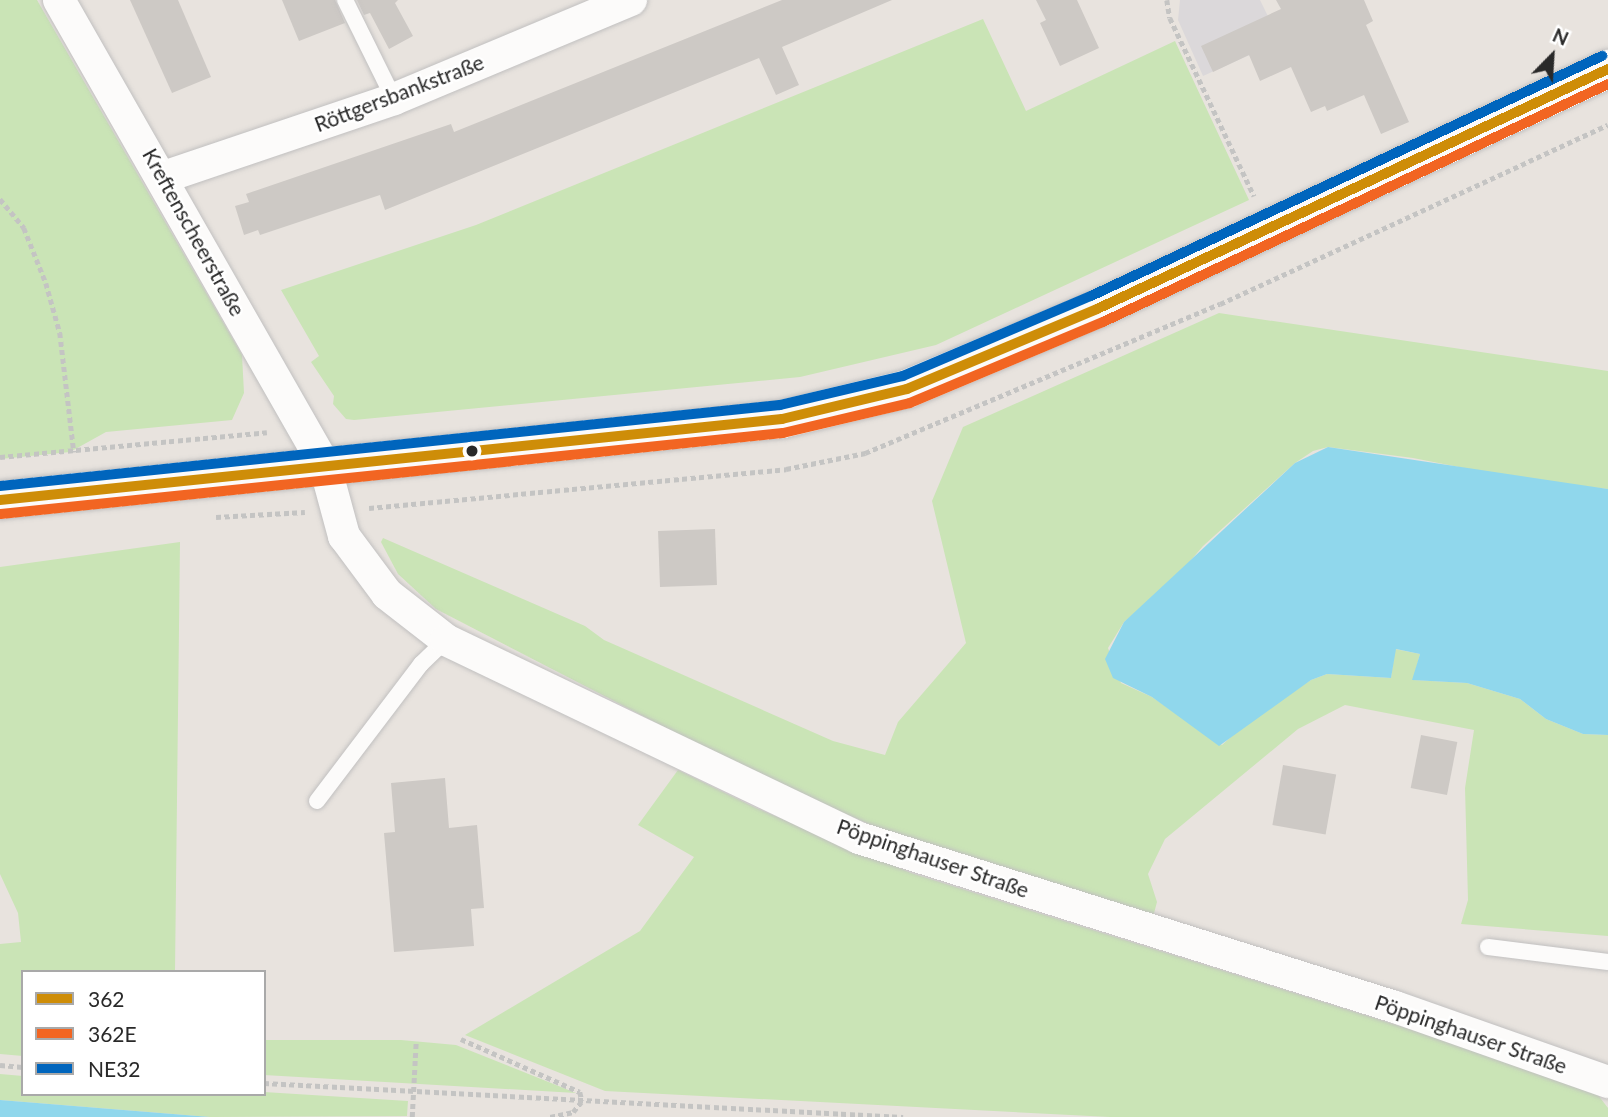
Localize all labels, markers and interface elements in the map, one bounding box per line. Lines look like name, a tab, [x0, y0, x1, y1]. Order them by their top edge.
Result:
north arrow	[1517, 21, 1587, 91]
text: N	[1549, 23, 1572, 50]
street label: Röttgersbankstraße	[311, 49, 487, 137]
street label: Kreftenscheerstraße	[137, 144, 251, 320]
unlabelled marker	[465, 444, 479, 458]
street label: Pöppinghauser Straße	[833, 813, 1033, 903]
legend	[21, 970, 266, 1096]
text: 362	[88, 986, 125, 1011]
street label: Pöppinghauser Straße	[1371, 989, 1571, 1079]
text: 362E	[88, 1021, 137, 1046]
text: NE32	[88, 1056, 141, 1081]

